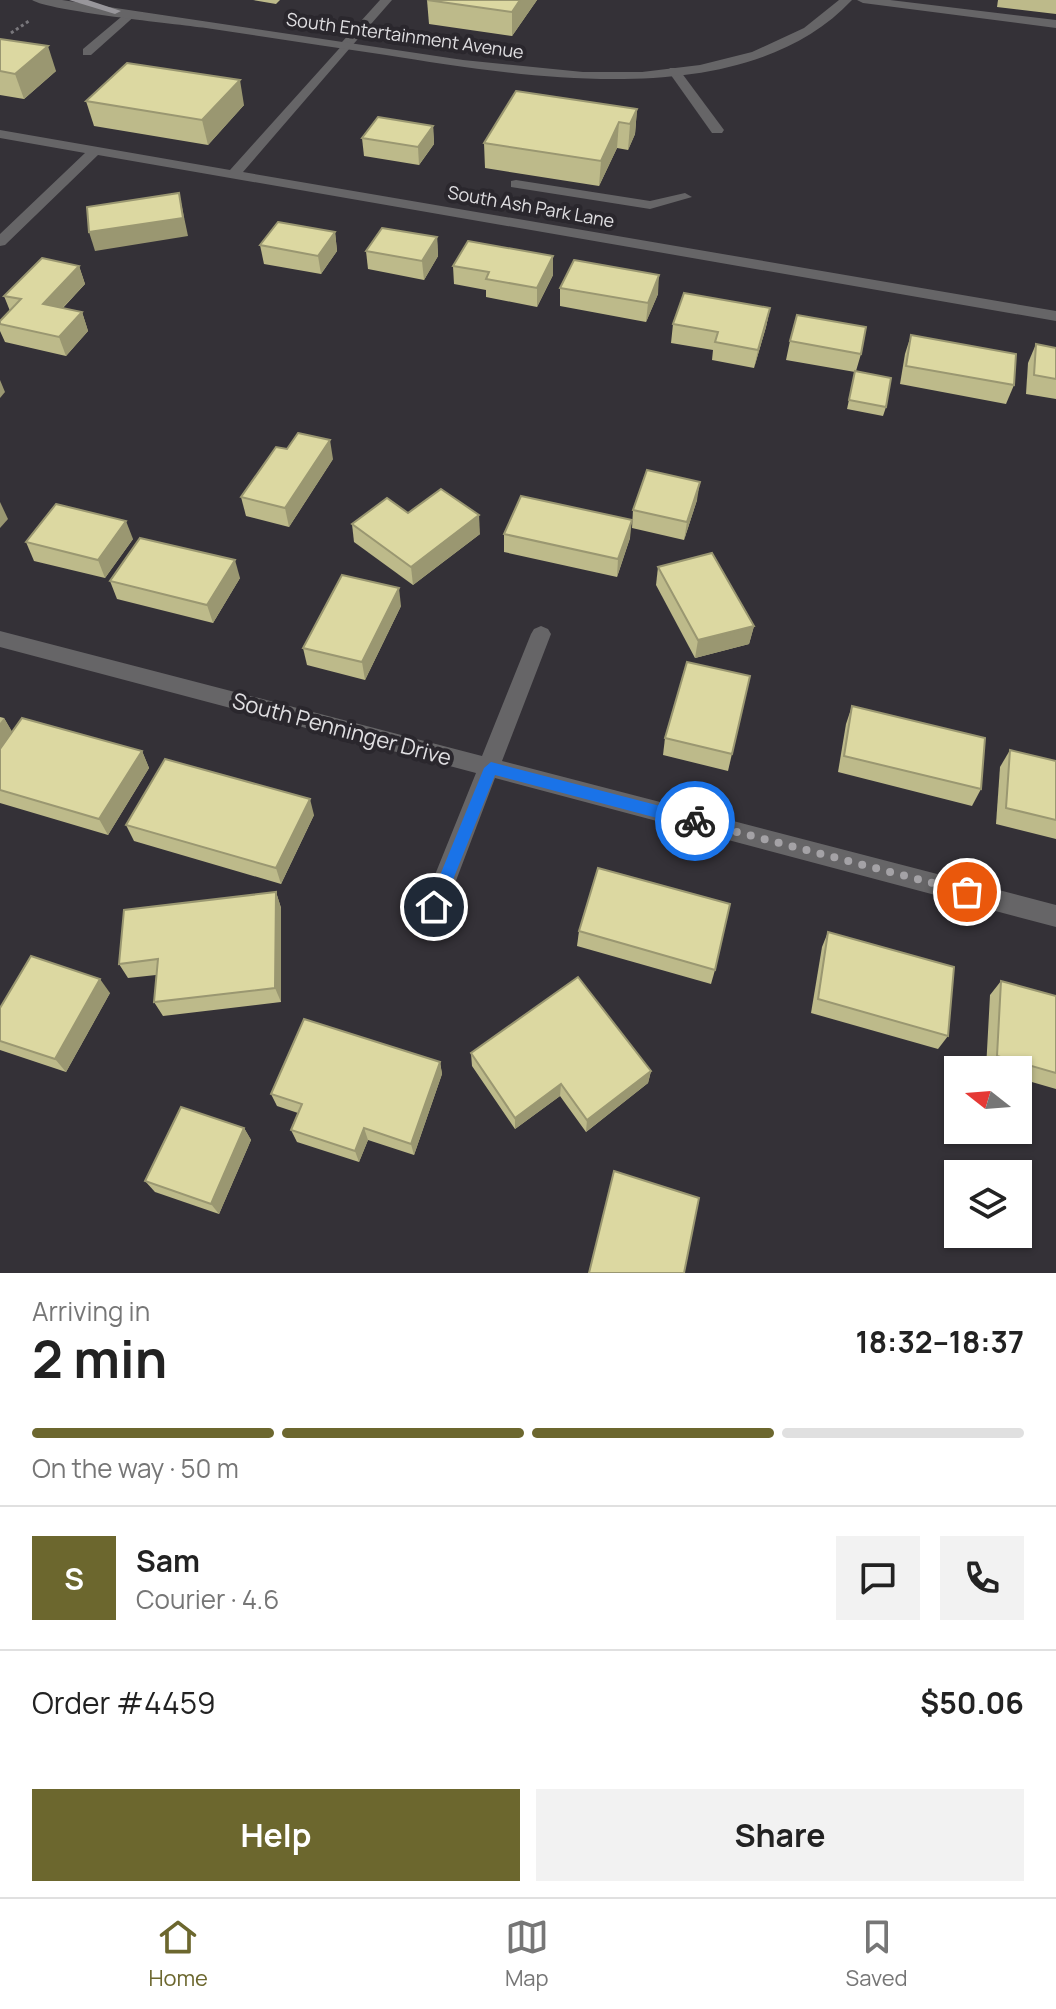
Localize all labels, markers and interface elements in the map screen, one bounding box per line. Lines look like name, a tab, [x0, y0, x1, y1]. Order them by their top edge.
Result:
street label: South Entertainment Avenue	[285, 6, 525, 64]
street label: South Ash Park Lane	[446, 180, 616, 232]
street label: South Penninger Drive	[229, 685, 455, 773]
courier	[655, 781, 735, 861]
icon: bike	[673, 799, 717, 843]
pin	[933, 858, 1001, 926]
icon: bag	[945, 870, 989, 914]
pin	[400, 873, 468, 941]
icon: home	[412, 885, 456, 929]
north arrow	[944, 1056, 1032, 1144]
map controls	[944, 1056, 1032, 1248]
button: layers	[944, 1160, 1032, 1248]
text: Arriving in	[32, 1293, 150, 1329]
text: 18:32–18:37	[856, 1321, 1024, 1362]
text: 2 min	[32, 1323, 167, 1394]
text: On the way · 50 m	[32, 1450, 239, 1486]
button: chat	[836, 1536, 920, 1620]
button: phone	[940, 1536, 1024, 1620]
text: Sam	[136, 1540, 200, 1581]
text: S	[64, 1558, 84, 1599]
text: Courier · 4.6	[136, 1581, 279, 1617]
text: Order #4459	[32, 1682, 216, 1723]
text: $50.06	[920, 1682, 1024, 1723]
button: Help	[32, 1789, 520, 1881]
button: Share	[536, 1789, 1024, 1881]
tab: Home	[148, 1915, 208, 1993]
tab: Map	[505, 1915, 549, 1993]
tab: Saved	[846, 1915, 908, 1993]

